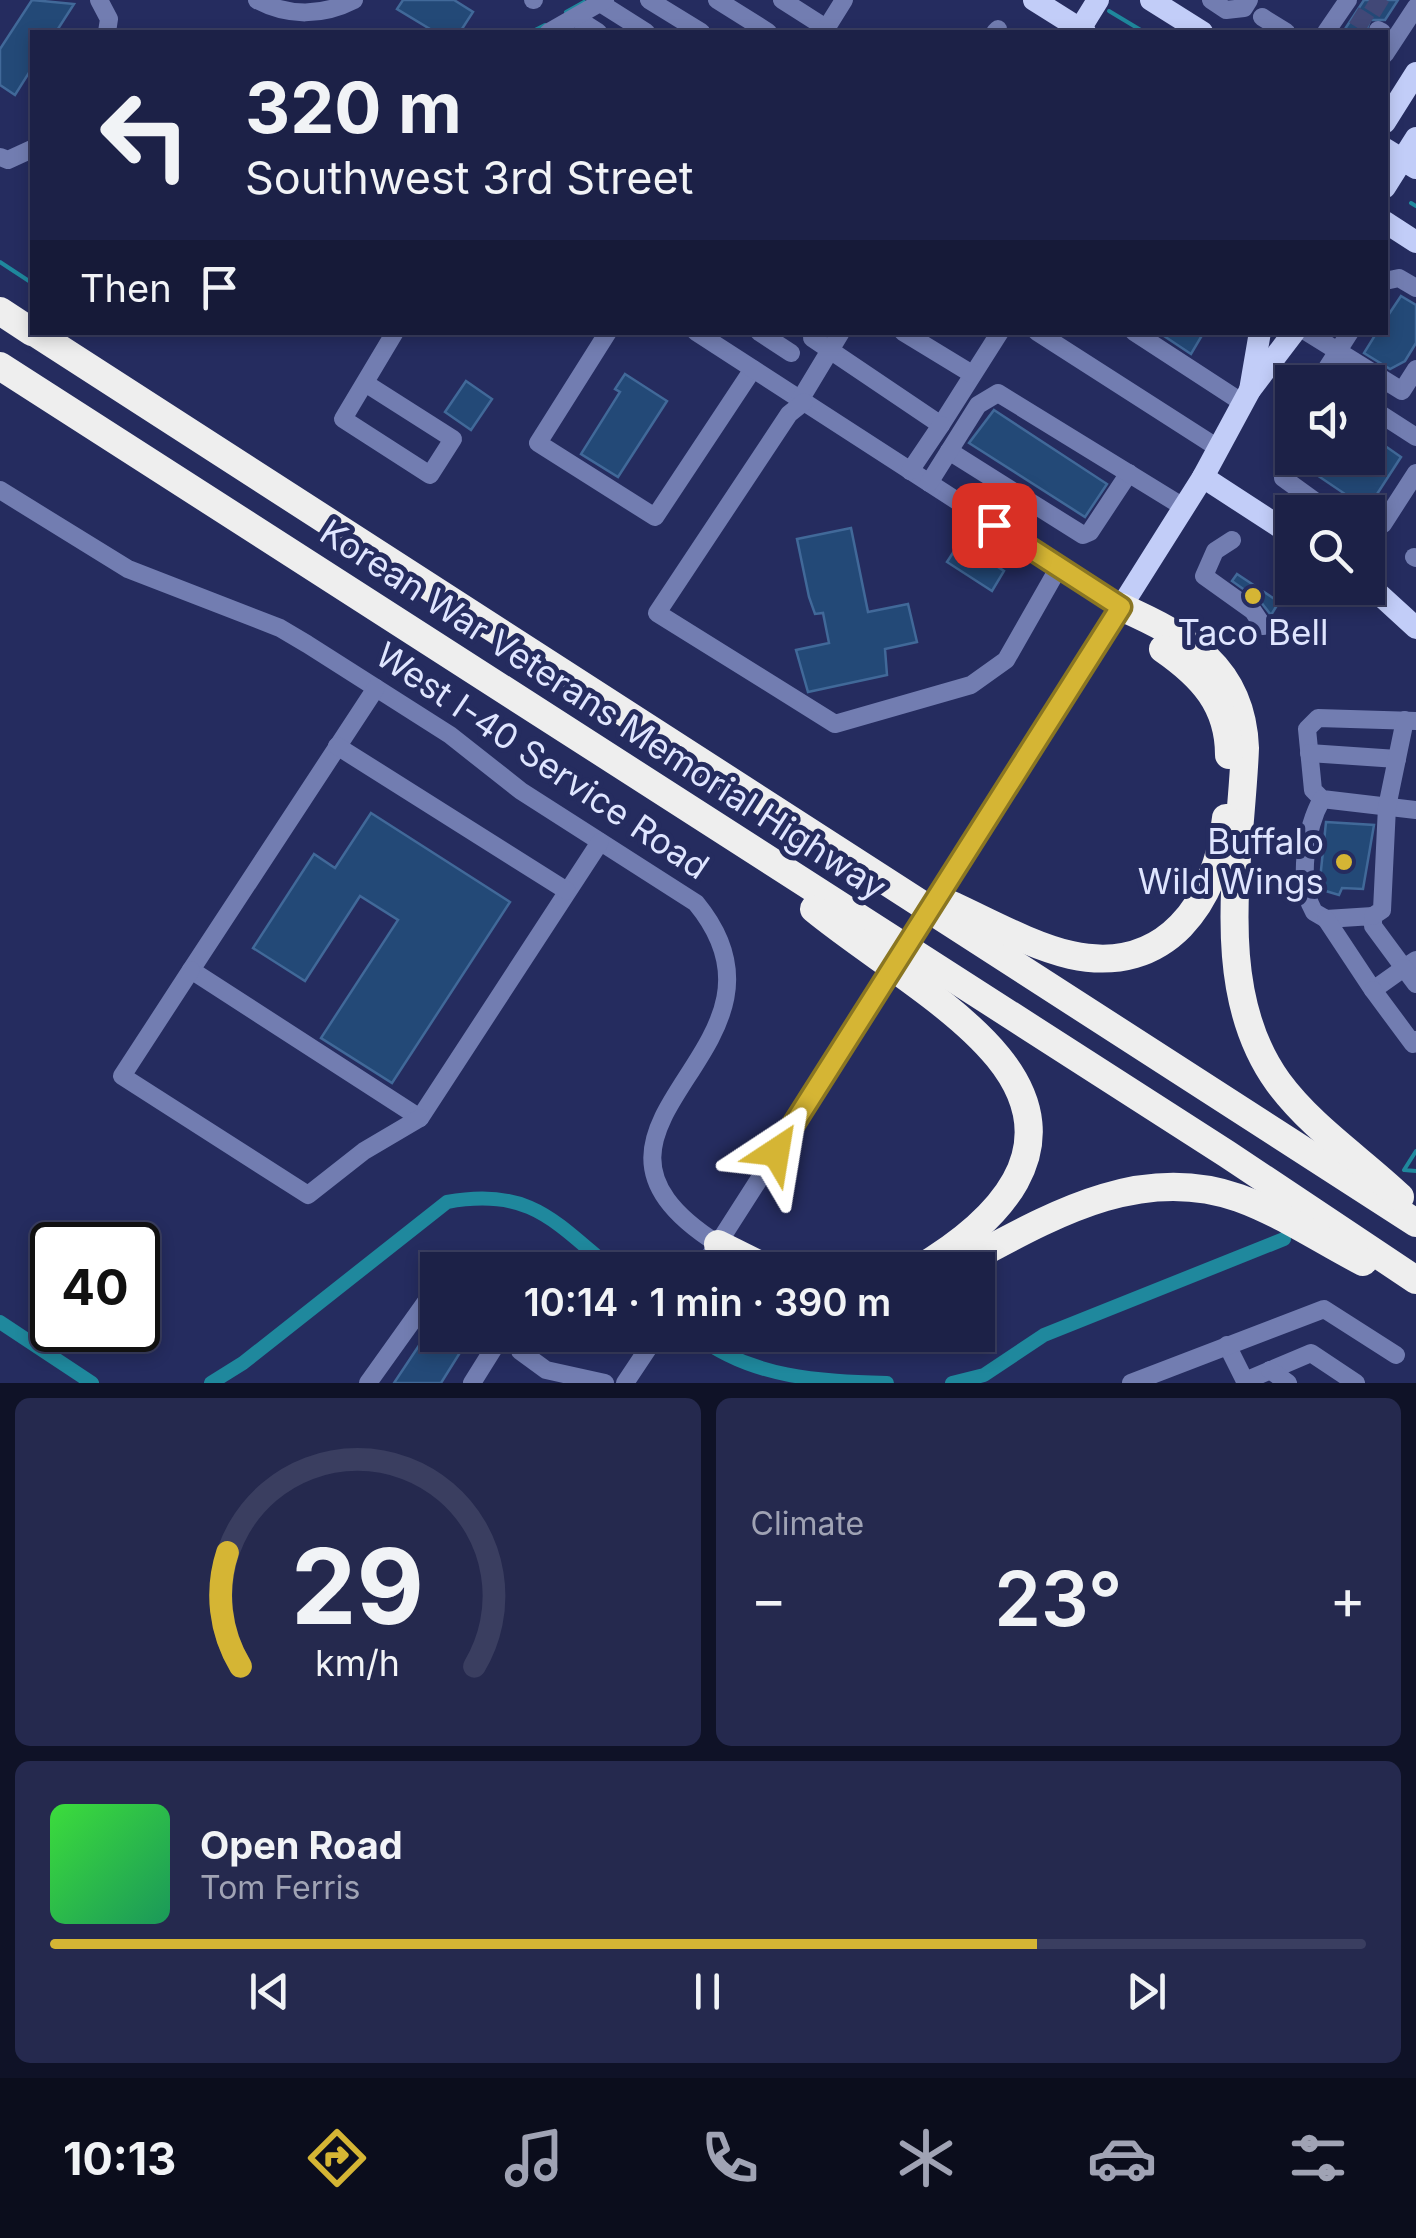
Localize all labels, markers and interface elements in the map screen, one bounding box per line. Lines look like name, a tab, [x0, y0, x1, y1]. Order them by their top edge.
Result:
text: 320 m	[245, 65, 462, 150]
icon: left	[80, 70, 210, 200]
text: Southwest 3rd Street	[245, 150, 693, 205]
icon: arrive	[192, 260, 247, 315]
text: Then	[80, 265, 172, 311]
map controls	[1275, 365, 1385, 605]
button: sound	[1275, 365, 1385, 475]
pin	[952, 483, 1037, 568]
button: search	[1275, 495, 1385, 605]
icon: arrive	[967, 498, 1022, 553]
street label: Korean War Veterans Memorial Highway	[313, 510, 894, 908]
marker: Taco Bell	[1242, 585, 1264, 607]
place label: Taco Bell	[1178, 611, 1328, 653]
street label: West I-40 Service Road	[368, 633, 717, 887]
place label: Buffalo Wild Wings	[1138, 820, 1324, 902]
marker: Buffalo Wild Wings	[1333, 851, 1355, 873]
position arrow	[724, 1100, 828, 1204]
speed limit sign: 40	[30, 1222, 160, 1352]
text: 10:14 · 1 min · 390 m	[524, 1279, 891, 1325]
text: Climate	[751, 1504, 864, 1543]
text: 29	[291, 1523, 424, 1649]
text: 23°	[994, 1553, 1122, 1644]
text: −	[751, 1566, 787, 1632]
text: +	[1330, 1566, 1366, 1632]
text: km/h	[315, 1641, 400, 1685]
text: Open Road	[200, 1822, 403, 1868]
text: Tom Ferris	[200, 1868, 360, 1907]
icon: previous	[242, 1964, 297, 2019]
icon: pause	[680, 1964, 735, 2019]
icon: next	[1119, 1964, 1174, 2019]
icon: directions	[302, 2123, 372, 2193]
icon: music	[499, 2123, 569, 2193]
icon: phone	[695, 2123, 765, 2193]
icon: climate	[891, 2123, 961, 2193]
icon: car	[1087, 2123, 1157, 2193]
icon: filters	[1283, 2123, 1353, 2193]
text: 10:13	[63, 2131, 176, 2186]

